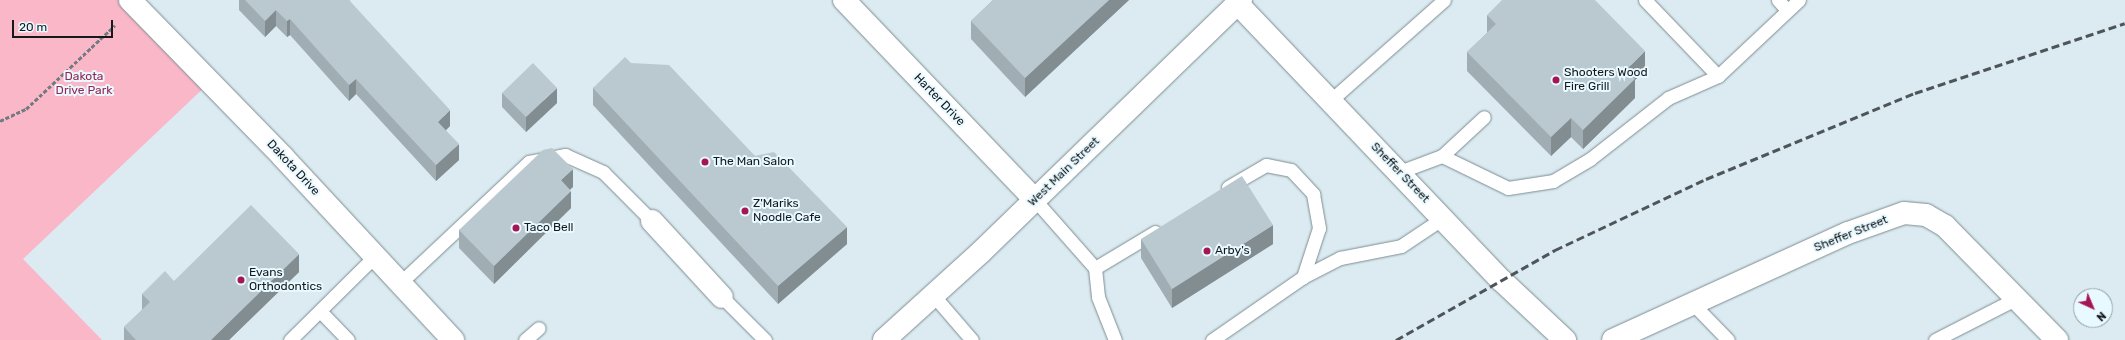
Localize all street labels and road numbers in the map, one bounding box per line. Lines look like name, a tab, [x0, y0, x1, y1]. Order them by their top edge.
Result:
street label: Harter Drive	[910, 71, 968, 129]
street label: West Main Street	[1025, 134, 1103, 210]
street label: Dakota Drive	[264, 137, 322, 199]
street label: Sheffer Street	[1368, 140, 1432, 206]
street label: Sheffer Street	[1812, 213, 1890, 255]

